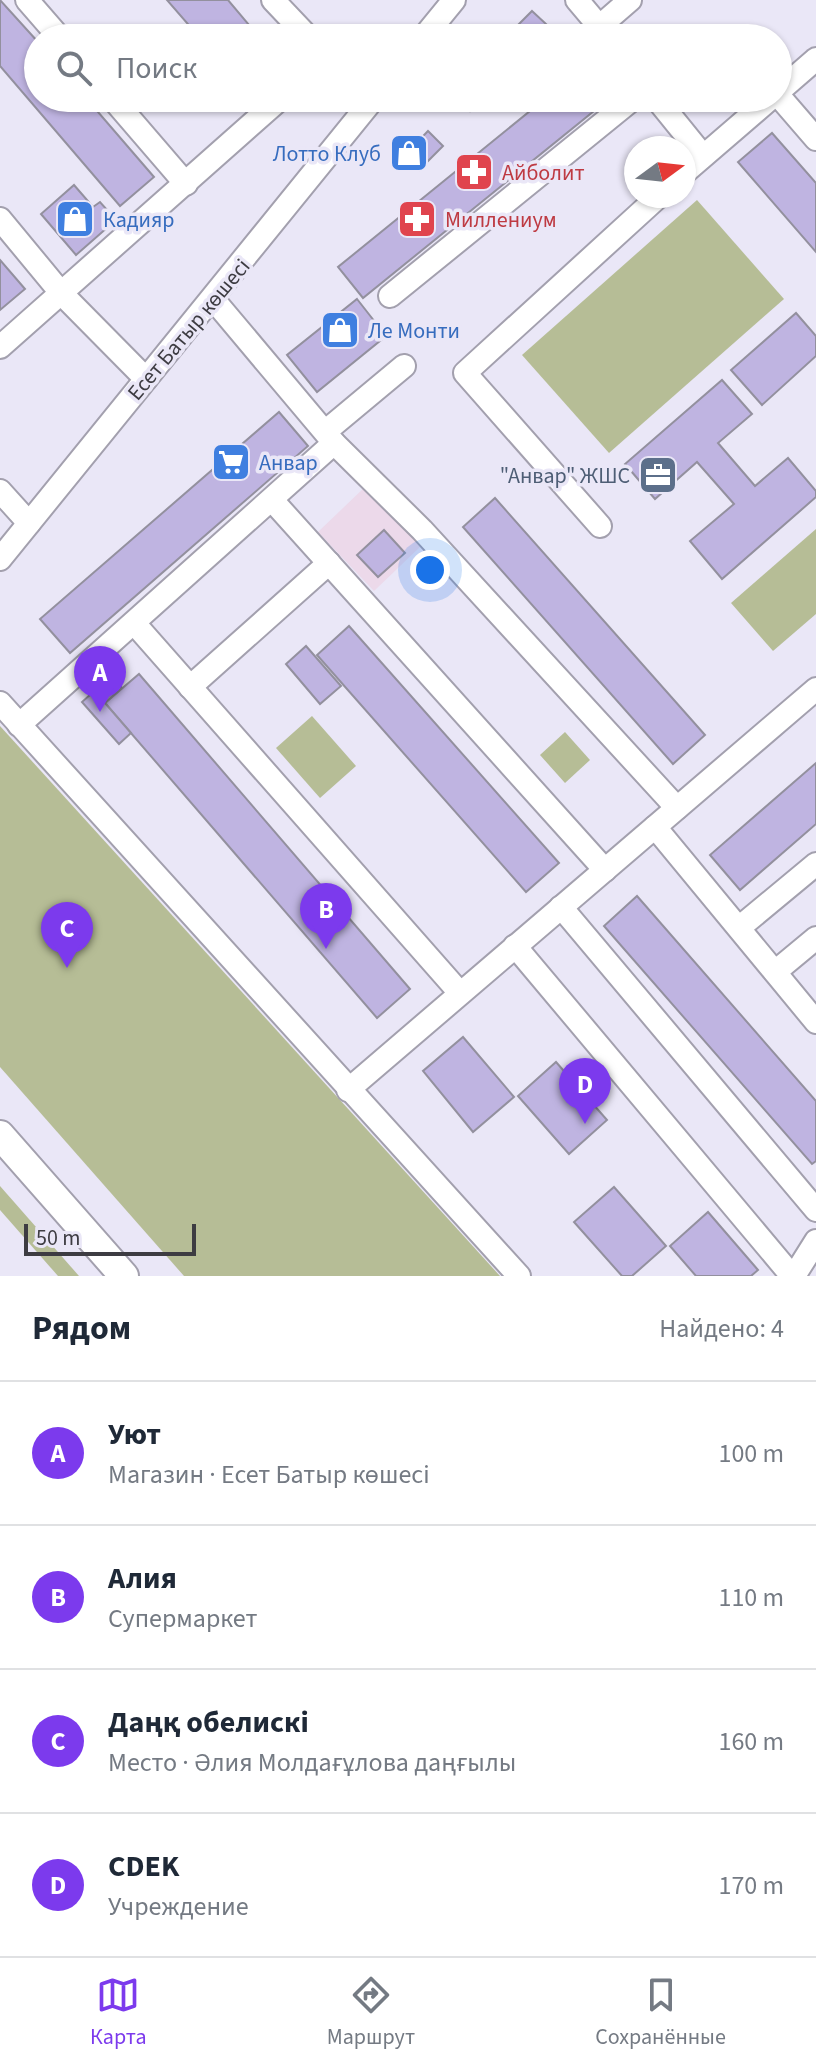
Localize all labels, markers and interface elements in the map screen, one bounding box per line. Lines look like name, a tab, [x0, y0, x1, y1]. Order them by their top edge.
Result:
search box	[24, 24, 792, 112]
icon: search	[52, 46, 96, 90]
text: Поиск	[116, 47, 197, 90]
shop icon: Лотто Клуб	[388, 132, 430, 174]
north arrow	[624, 136, 696, 208]
place label: Лотто Клуб	[273, 138, 381, 170]
pharmacy icon: Айболит	[453, 151, 495, 193]
place label: Айболит	[502, 157, 585, 189]
shop icon: Кадияр	[54, 198, 96, 240]
pharmacy icon: Миллениум	[396, 198, 438, 240]
place label: Кадияр	[103, 204, 175, 236]
place label: Миллениум	[445, 204, 557, 236]
street label: Есет Батыр көшесі	[120, 252, 258, 408]
shop icon: Ле Монти	[319, 309, 361, 351]
place label: Ле Монти	[368, 315, 460, 347]
supermarket icon: Анвар	[210, 441, 252, 483]
place label: Анвар	[259, 447, 318, 479]
office icon: "Анвар" ЖШС	[637, 454, 679, 496]
place label: "Анвар" ЖШС	[500, 460, 630, 492]
your location	[410, 550, 450, 590]
pin: A	[74, 646, 126, 712]
pin: B	[300, 883, 352, 949]
pin: C	[41, 902, 93, 968]
pin: D	[559, 1058, 611, 1124]
scale bar	[24, 1220, 196, 1256]
text: 50 m	[36, 1222, 81, 1254]
text: Рядом	[32, 1304, 131, 1353]
text: Найдено: 4	[659, 1310, 784, 1347]
text: Уют	[108, 1413, 161, 1456]
text: A	[51, 1435, 65, 1472]
text: 100 m	[718, 1435, 784, 1472]
text: Магазин · Есет Батыр көшесі	[108, 1456, 430, 1493]
text: Алия	[108, 1557, 177, 1600]
text: B	[50, 1579, 66, 1616]
text: 110 m	[718, 1579, 784, 1616]
text: Супермаркет	[108, 1600, 257, 1637]
text: Даңқ обелискі	[108, 1701, 309, 1744]
text: C	[50, 1723, 66, 1760]
text: 160 m	[718, 1723, 784, 1760]
text: Место · Әлия Молдағұлова даңғылы	[108, 1744, 516, 1781]
text: CDEK	[108, 1845, 179, 1888]
text: D	[50, 1867, 66, 1904]
text: 170 m	[718, 1867, 784, 1904]
text: Учреждение	[108, 1888, 249, 1925]
tab: Карта	[90, 1973, 147, 2053]
tab: Маршрут	[327, 1973, 415, 2053]
tab: Сохранённые	[595, 1973, 726, 2053]

